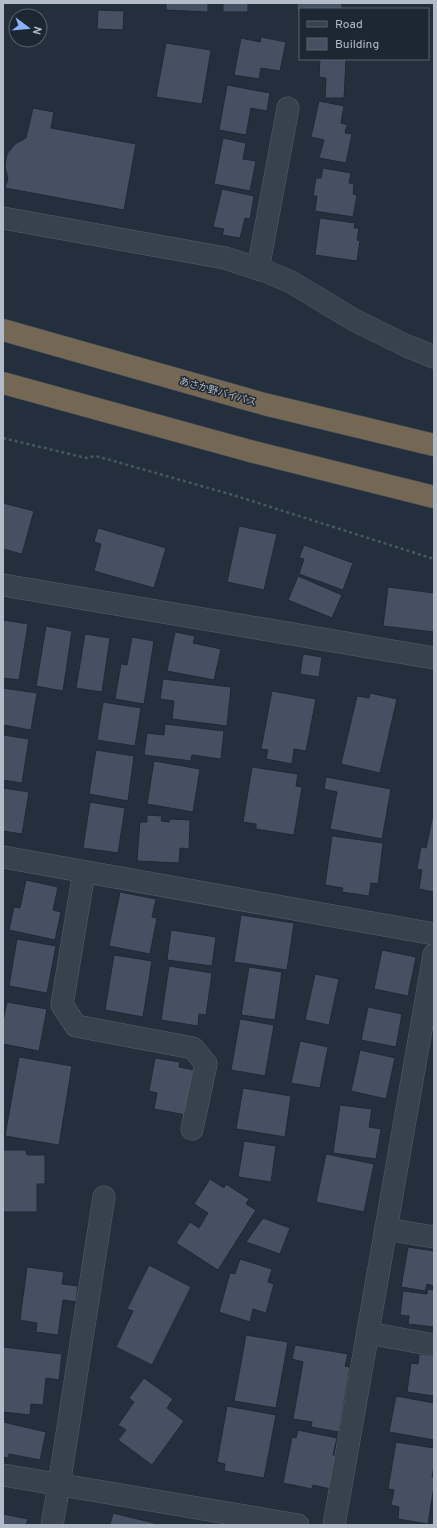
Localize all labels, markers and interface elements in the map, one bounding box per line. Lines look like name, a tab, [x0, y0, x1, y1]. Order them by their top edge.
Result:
north arrow	[8, 8, 48, 48]
legend	[299, 8, 429, 60]
text: Road	[335, 17, 363, 33]
text: N	[29, 25, 44, 36]
text: Building	[335, 37, 379, 53]
street label: あさか野バイパス	[177, 375, 258, 410]

